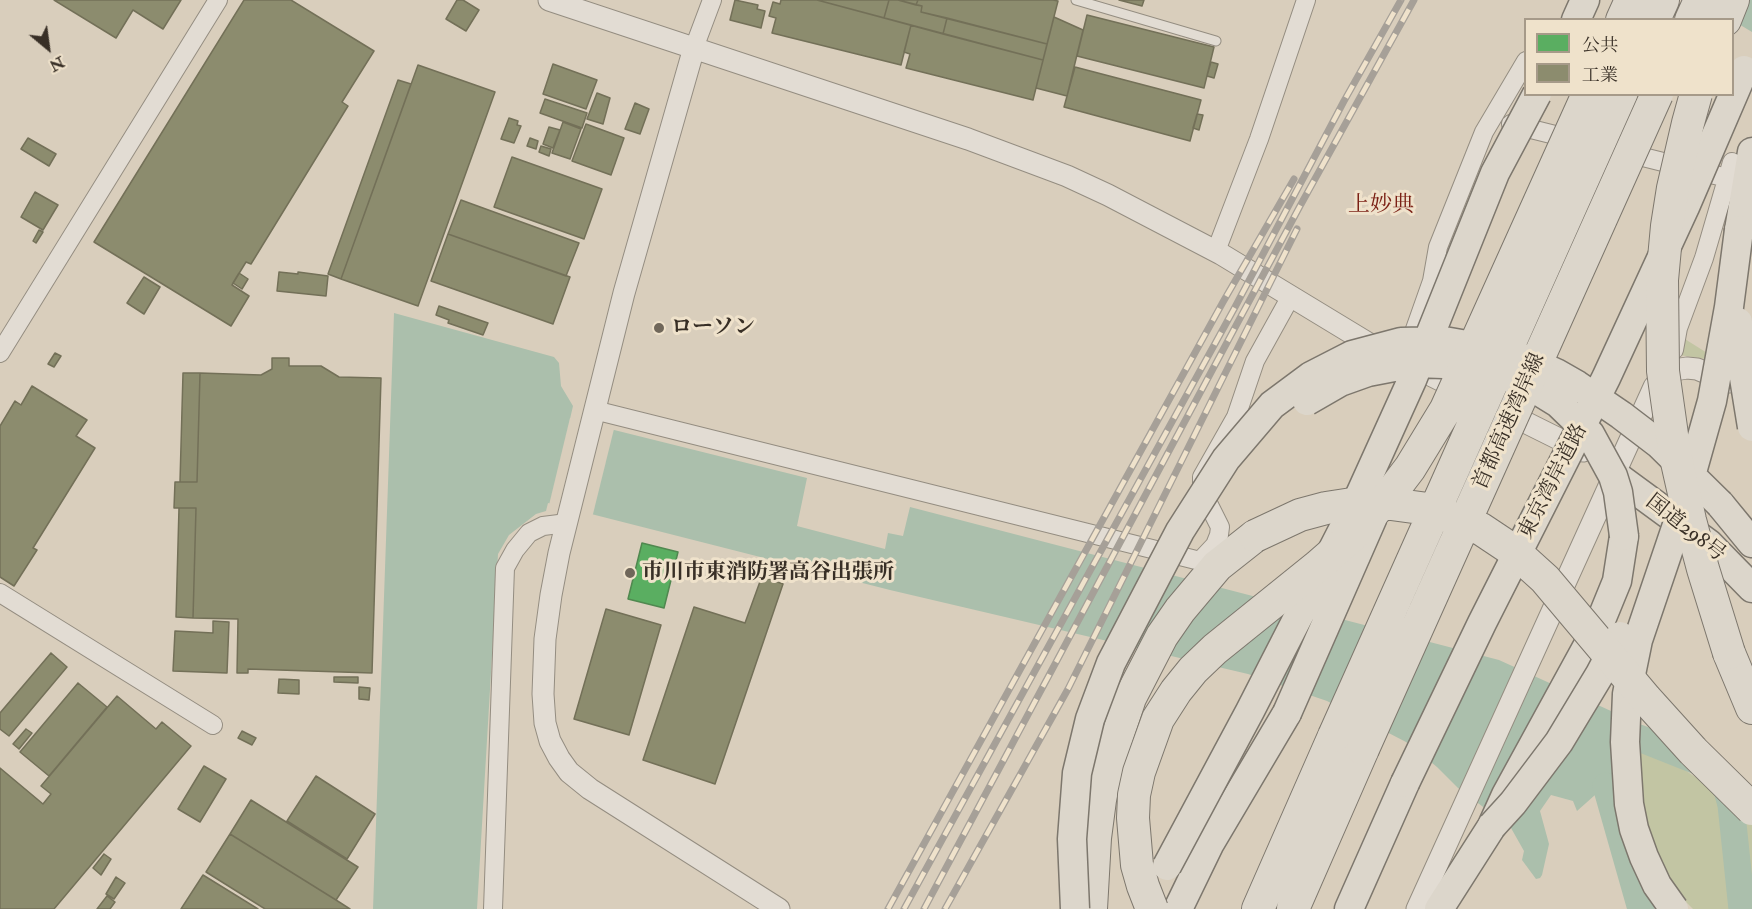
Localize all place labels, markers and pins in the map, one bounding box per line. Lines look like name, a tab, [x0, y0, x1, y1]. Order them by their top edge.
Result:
place label: ローソン	[671, 315, 755, 341]
marker: ローソン	[652, 321, 666, 335]
place label: 市川市東消防署高谷出張所	[642, 560, 894, 586]
marker: 市川市東消防署高谷出張所	[623, 566, 637, 580]

